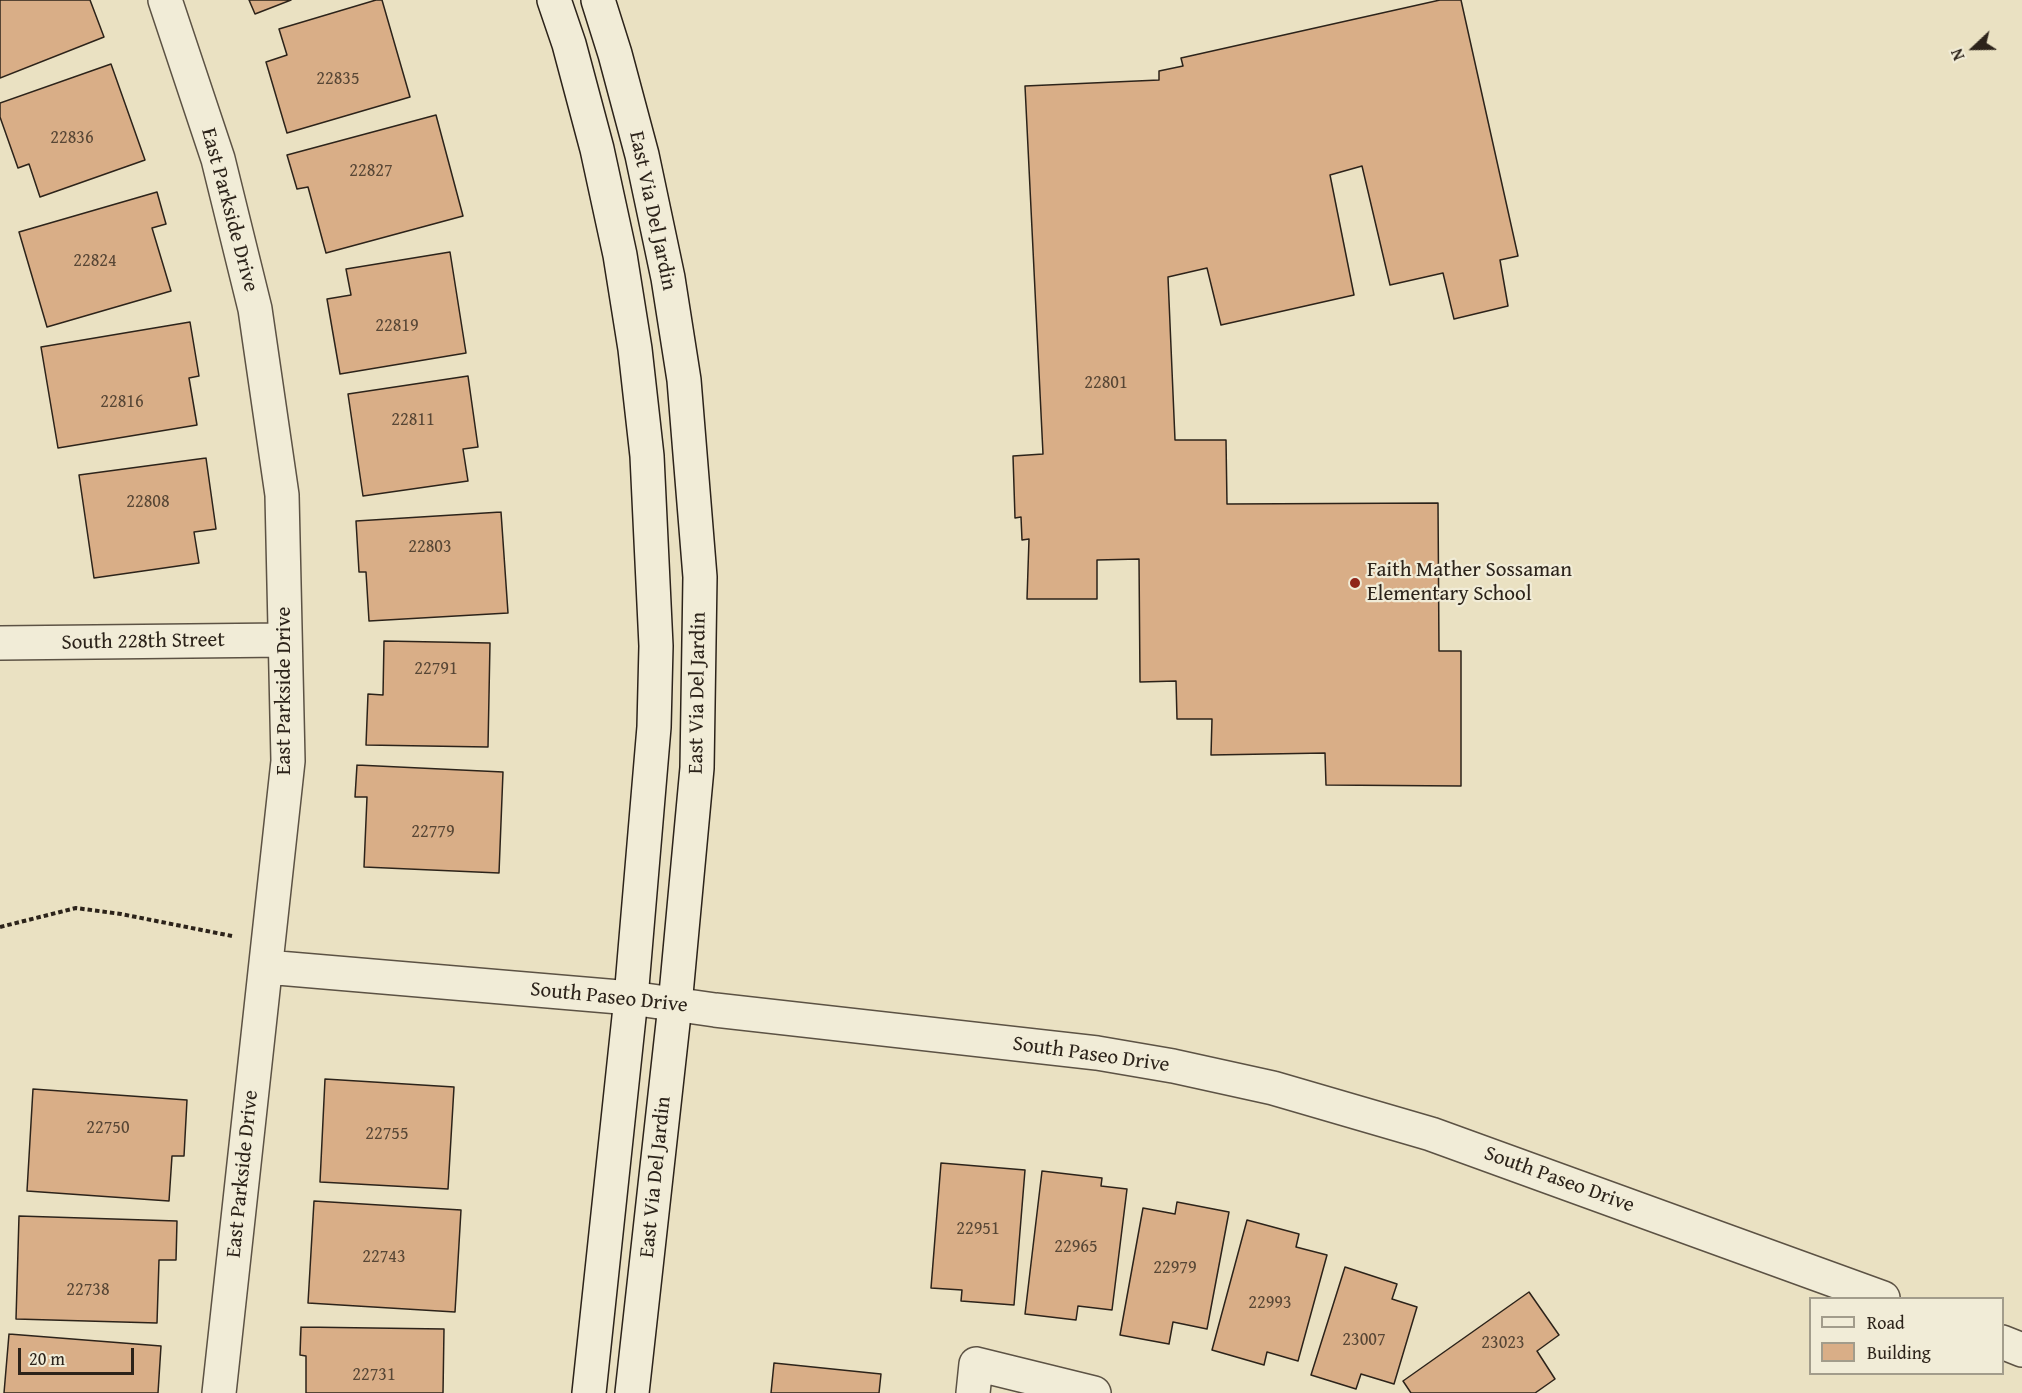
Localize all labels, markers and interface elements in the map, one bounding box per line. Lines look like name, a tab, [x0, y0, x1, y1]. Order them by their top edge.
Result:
north arrow	[1944, 18, 2004, 78]
text: N	[1944, 45, 1970, 64]
house number: 22835	[316, 68, 360, 90]
street label: East Parkside Drive	[195, 125, 263, 295]
house number: 22836	[50, 127, 94, 149]
street label: East Via Del Jardin	[623, 129, 681, 293]
house number: 22827	[349, 160, 393, 182]
house number: 22824	[73, 250, 117, 272]
house number: 22819	[375, 315, 419, 337]
house number: 22801	[1084, 372, 1128, 394]
house number: 22816	[100, 391, 144, 413]
house number: 22811	[391, 409, 435, 431]
house number: 22808	[126, 491, 170, 513]
house number: 22803	[408, 536, 452, 558]
place label: Faith Mather Sossaman Elementary School	[1367, 558, 1572, 608]
marker: Faith Mather Sossaman Elementary School	[1348, 576, 1362, 590]
street label: East Parkside Drive	[272, 607, 298, 775]
street label: East Via Del Jardin	[684, 612, 712, 774]
street label: South 228th Street	[61, 628, 225, 656]
house number: 22791	[414, 658, 458, 680]
house number: 22779	[411, 821, 455, 843]
street label: South Paseo Drive	[529, 977, 689, 1019]
street label: South Paseo Drive	[1011, 1032, 1171, 1078]
street label: East Parkside Drive	[222, 1089, 264, 1259]
street label: East Via Del Jardin	[635, 1095, 677, 1259]
house number: 22750	[86, 1117, 130, 1139]
house number: 22755	[365, 1123, 409, 1145]
street label: South Paseo Drive	[1480, 1141, 1638, 1219]
house number: 22951	[956, 1218, 1000, 1240]
house number: 22965	[1054, 1236, 1098, 1258]
house number: 22743	[362, 1246, 406, 1268]
house number: 22979	[1153, 1257, 1197, 1279]
house number: 22738	[66, 1279, 110, 1301]
house number: 22993	[1248, 1292, 1292, 1314]
legend	[1809, 1297, 2004, 1375]
text: Road	[1867, 1309, 1905, 1336]
house number: 23007	[1342, 1329, 1386, 1351]
house number: 23023	[1481, 1332, 1525, 1354]
scale bar	[21, 1336, 136, 1374]
text: Building	[1867, 1339, 1931, 1366]
text: 20 m	[29, 1345, 65, 1372]
house number: 22731	[352, 1364, 396, 1386]

